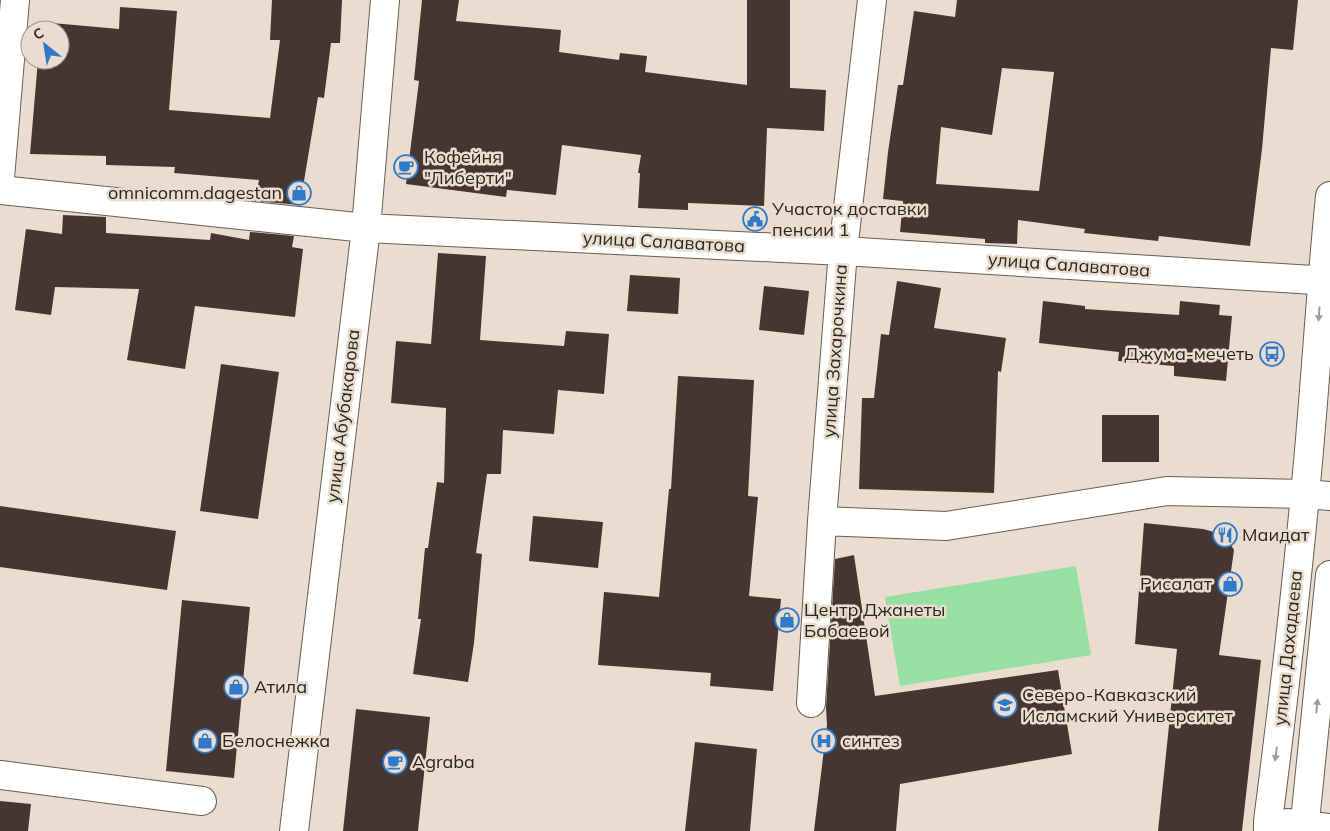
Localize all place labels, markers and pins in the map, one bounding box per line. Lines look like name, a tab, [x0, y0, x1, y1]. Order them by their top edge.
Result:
place label: Кофейня "Либерти"	[424, 145, 512, 189]
cafe icon: Кофейня "Либерти"	[393, 154, 419, 180]
shop icon: omnicomm.dagestan	[286, 180, 312, 206]
place label: omnicomm.dagestan	[108, 181, 282, 204]
place label: Участок доставки пенсии 1	[771, 197, 927, 241]
public building icon: Участок доставки пенсии 1	[742, 206, 768, 232]
bus stop icon: Джума-мечеть	[1259, 341, 1285, 367]
place label: Джума-мечеть	[1124, 342, 1254, 365]
restaurant icon: Маидат	[1212, 522, 1238, 548]
place label: Маидат	[1242, 523, 1310, 546]
shop icon: Рисалат	[1217, 571, 1243, 597]
place label: Рисалат	[1140, 572, 1213, 595]
place label: Центр Джанеты Бабаевой	[804, 598, 945, 642]
shop icon: Центр Джанеты Бабаевой	[774, 607, 800, 633]
shop icon: Атила	[223, 674, 249, 700]
place label: Атила	[254, 675, 307, 698]
place label: Северо-Кавказский Исламский Университет	[1022, 683, 1234, 727]
school or university icon: Северо-Кавказский Исламский Университет	[992, 692, 1018, 718]
shop icon: Белоснежка	[192, 728, 218, 754]
hospital icon: синтез	[811, 728, 837, 754]
place label: Белоснежка	[222, 729, 330, 752]
place label: синтез	[842, 729, 900, 752]
cafe icon: Agraba	[382, 749, 408, 775]
place label: Agraba	[412, 750, 475, 773]

